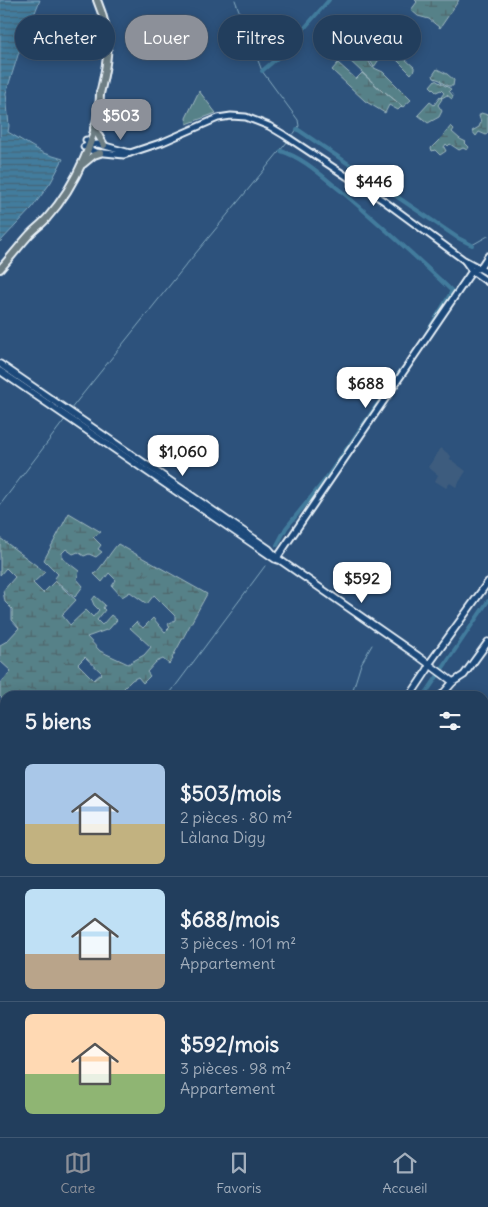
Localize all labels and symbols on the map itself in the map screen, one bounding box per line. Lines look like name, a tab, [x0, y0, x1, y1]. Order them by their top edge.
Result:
pin: $503	[91, 98, 151, 141]
pin: $446	[344, 164, 404, 207]
pin: $688	[336, 366, 396, 409]
pin: $1,060	[142, 434, 224, 477]
pin: $592	[332, 562, 392, 604]

